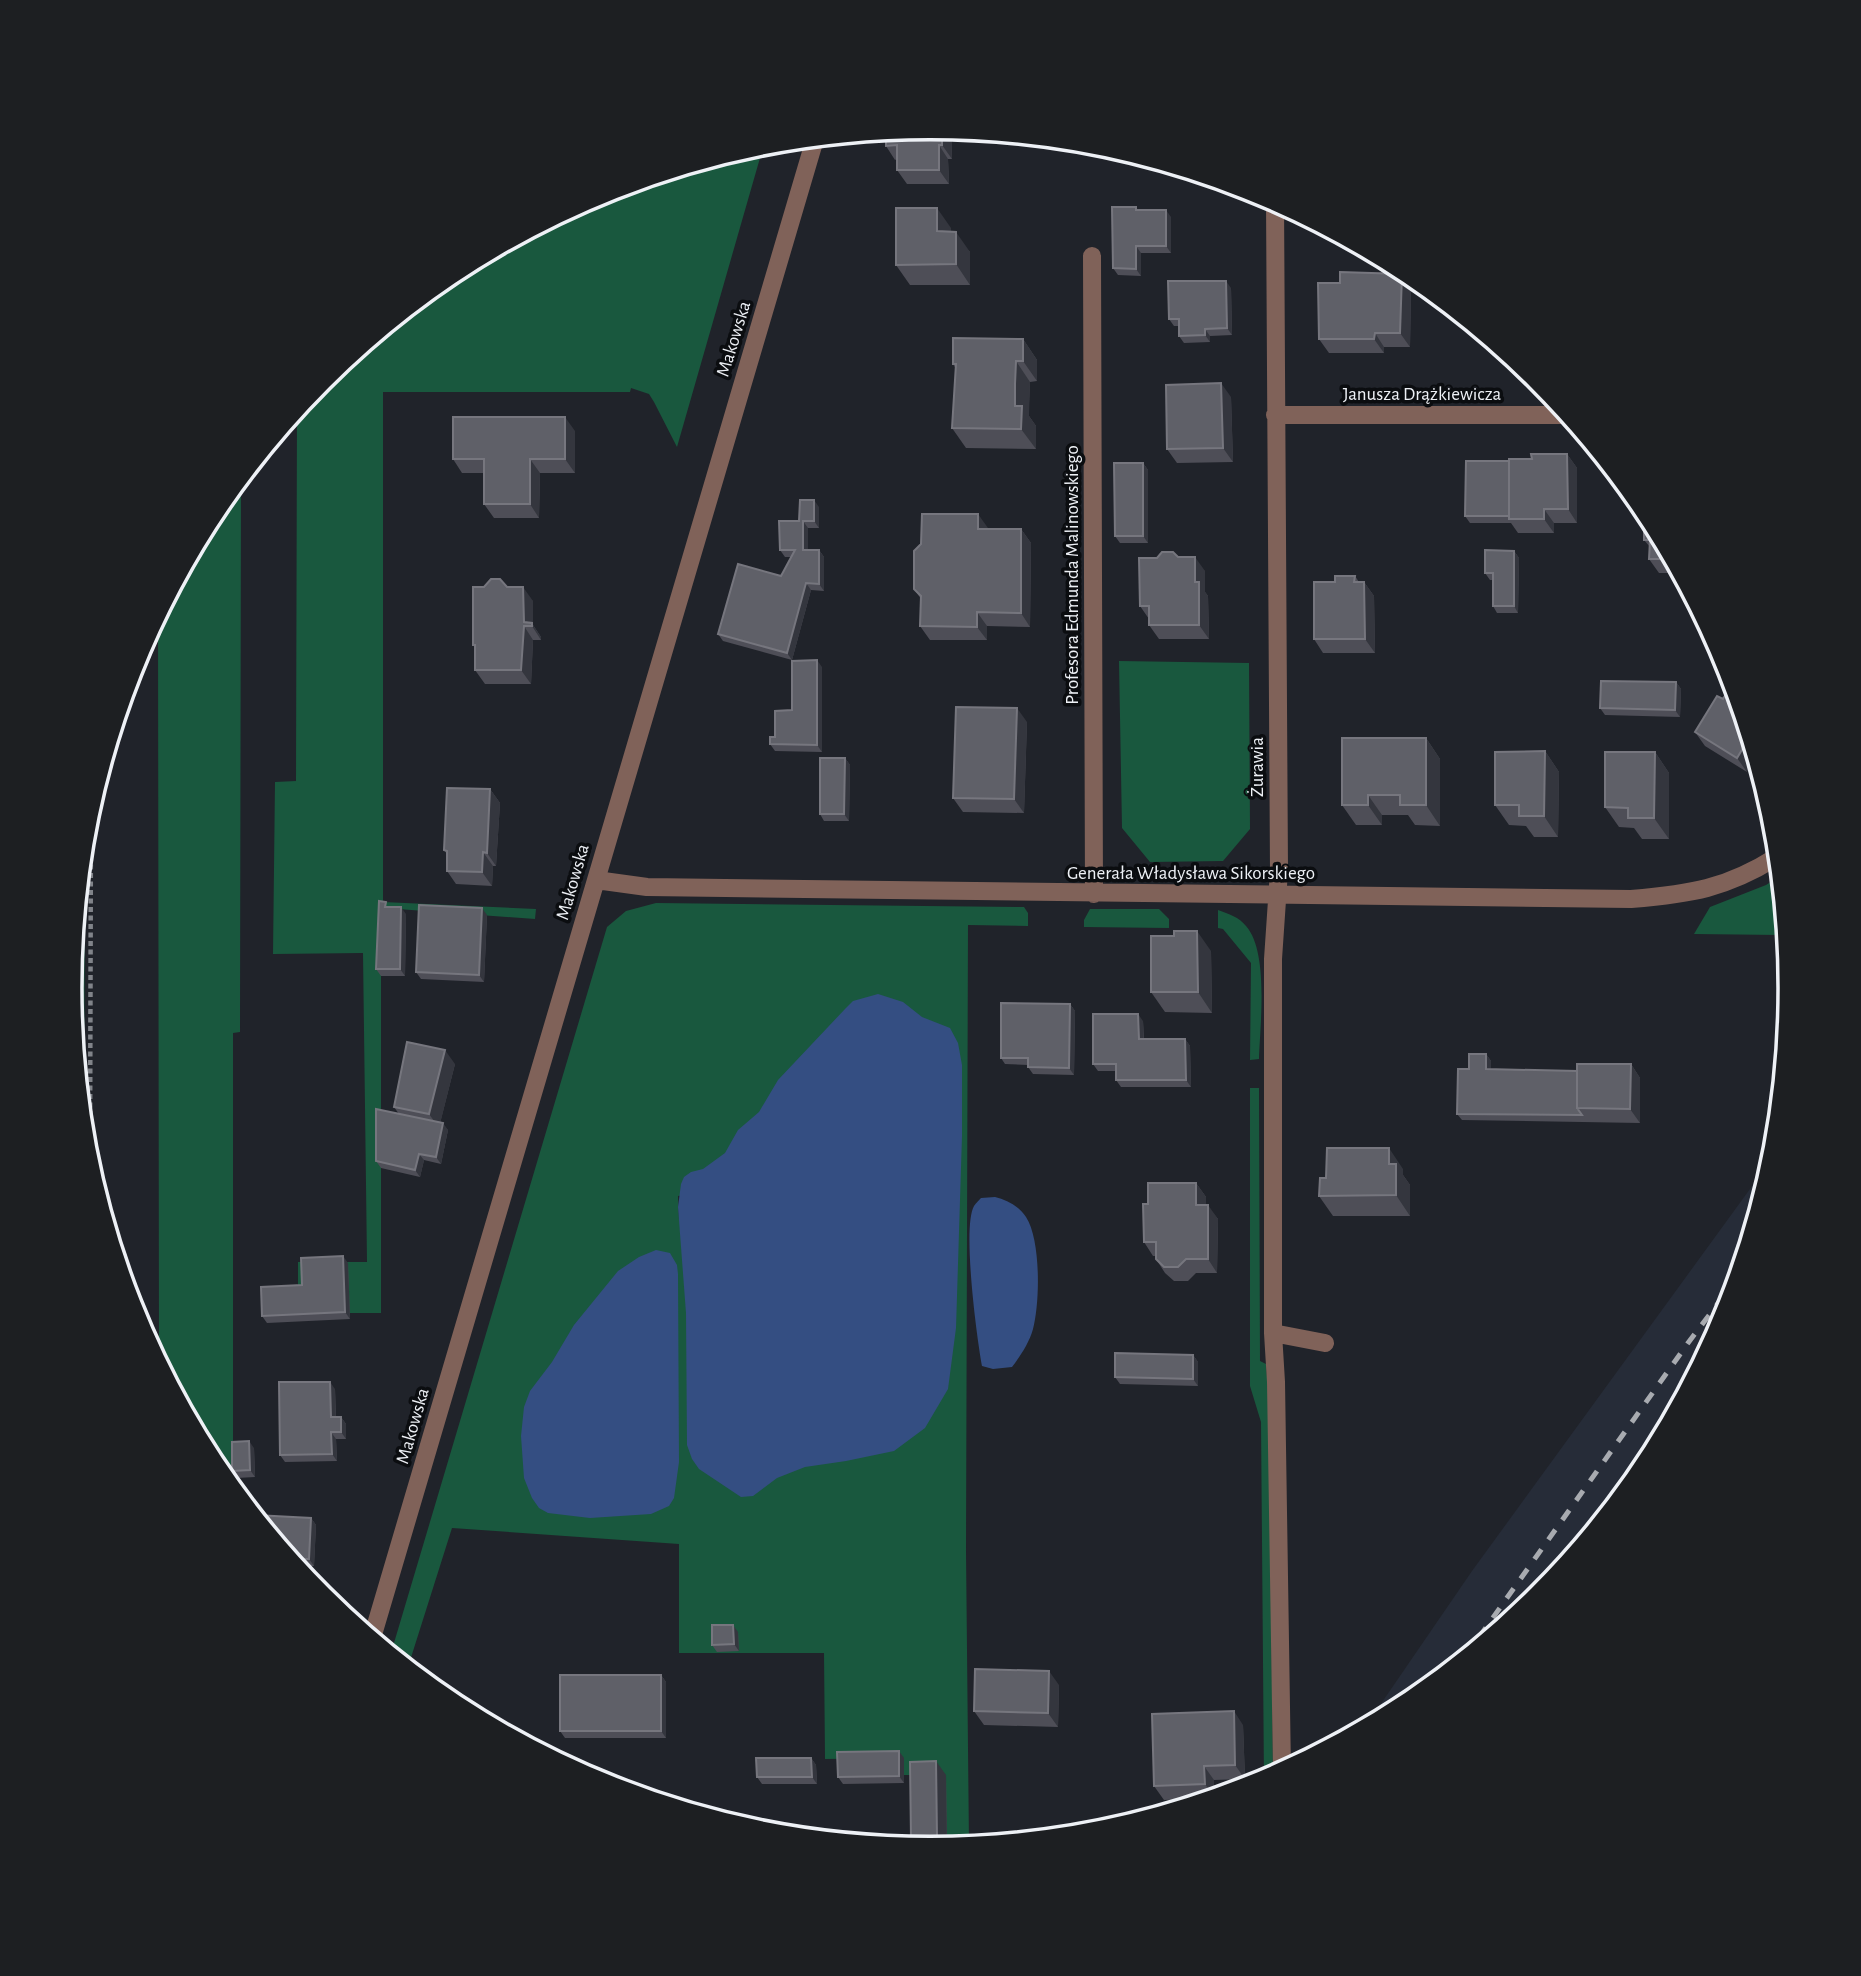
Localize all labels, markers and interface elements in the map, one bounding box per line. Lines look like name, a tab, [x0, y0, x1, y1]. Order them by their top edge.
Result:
street label: Makowska	[714, 299, 755, 379]
street label: Janusza Drążkiewicza	[1343, 385, 1501, 404]
street label: Profesora Edmunda Malinowskiego	[1063, 445, 1082, 705]
street label: Żurawia	[1247, 737, 1267, 797]
street label: Makowska	[553, 842, 593, 922]
street label: Generała Władysława Sikorskiego	[1067, 864, 1315, 883]
street label: Makowska	[393, 1386, 433, 1466]

